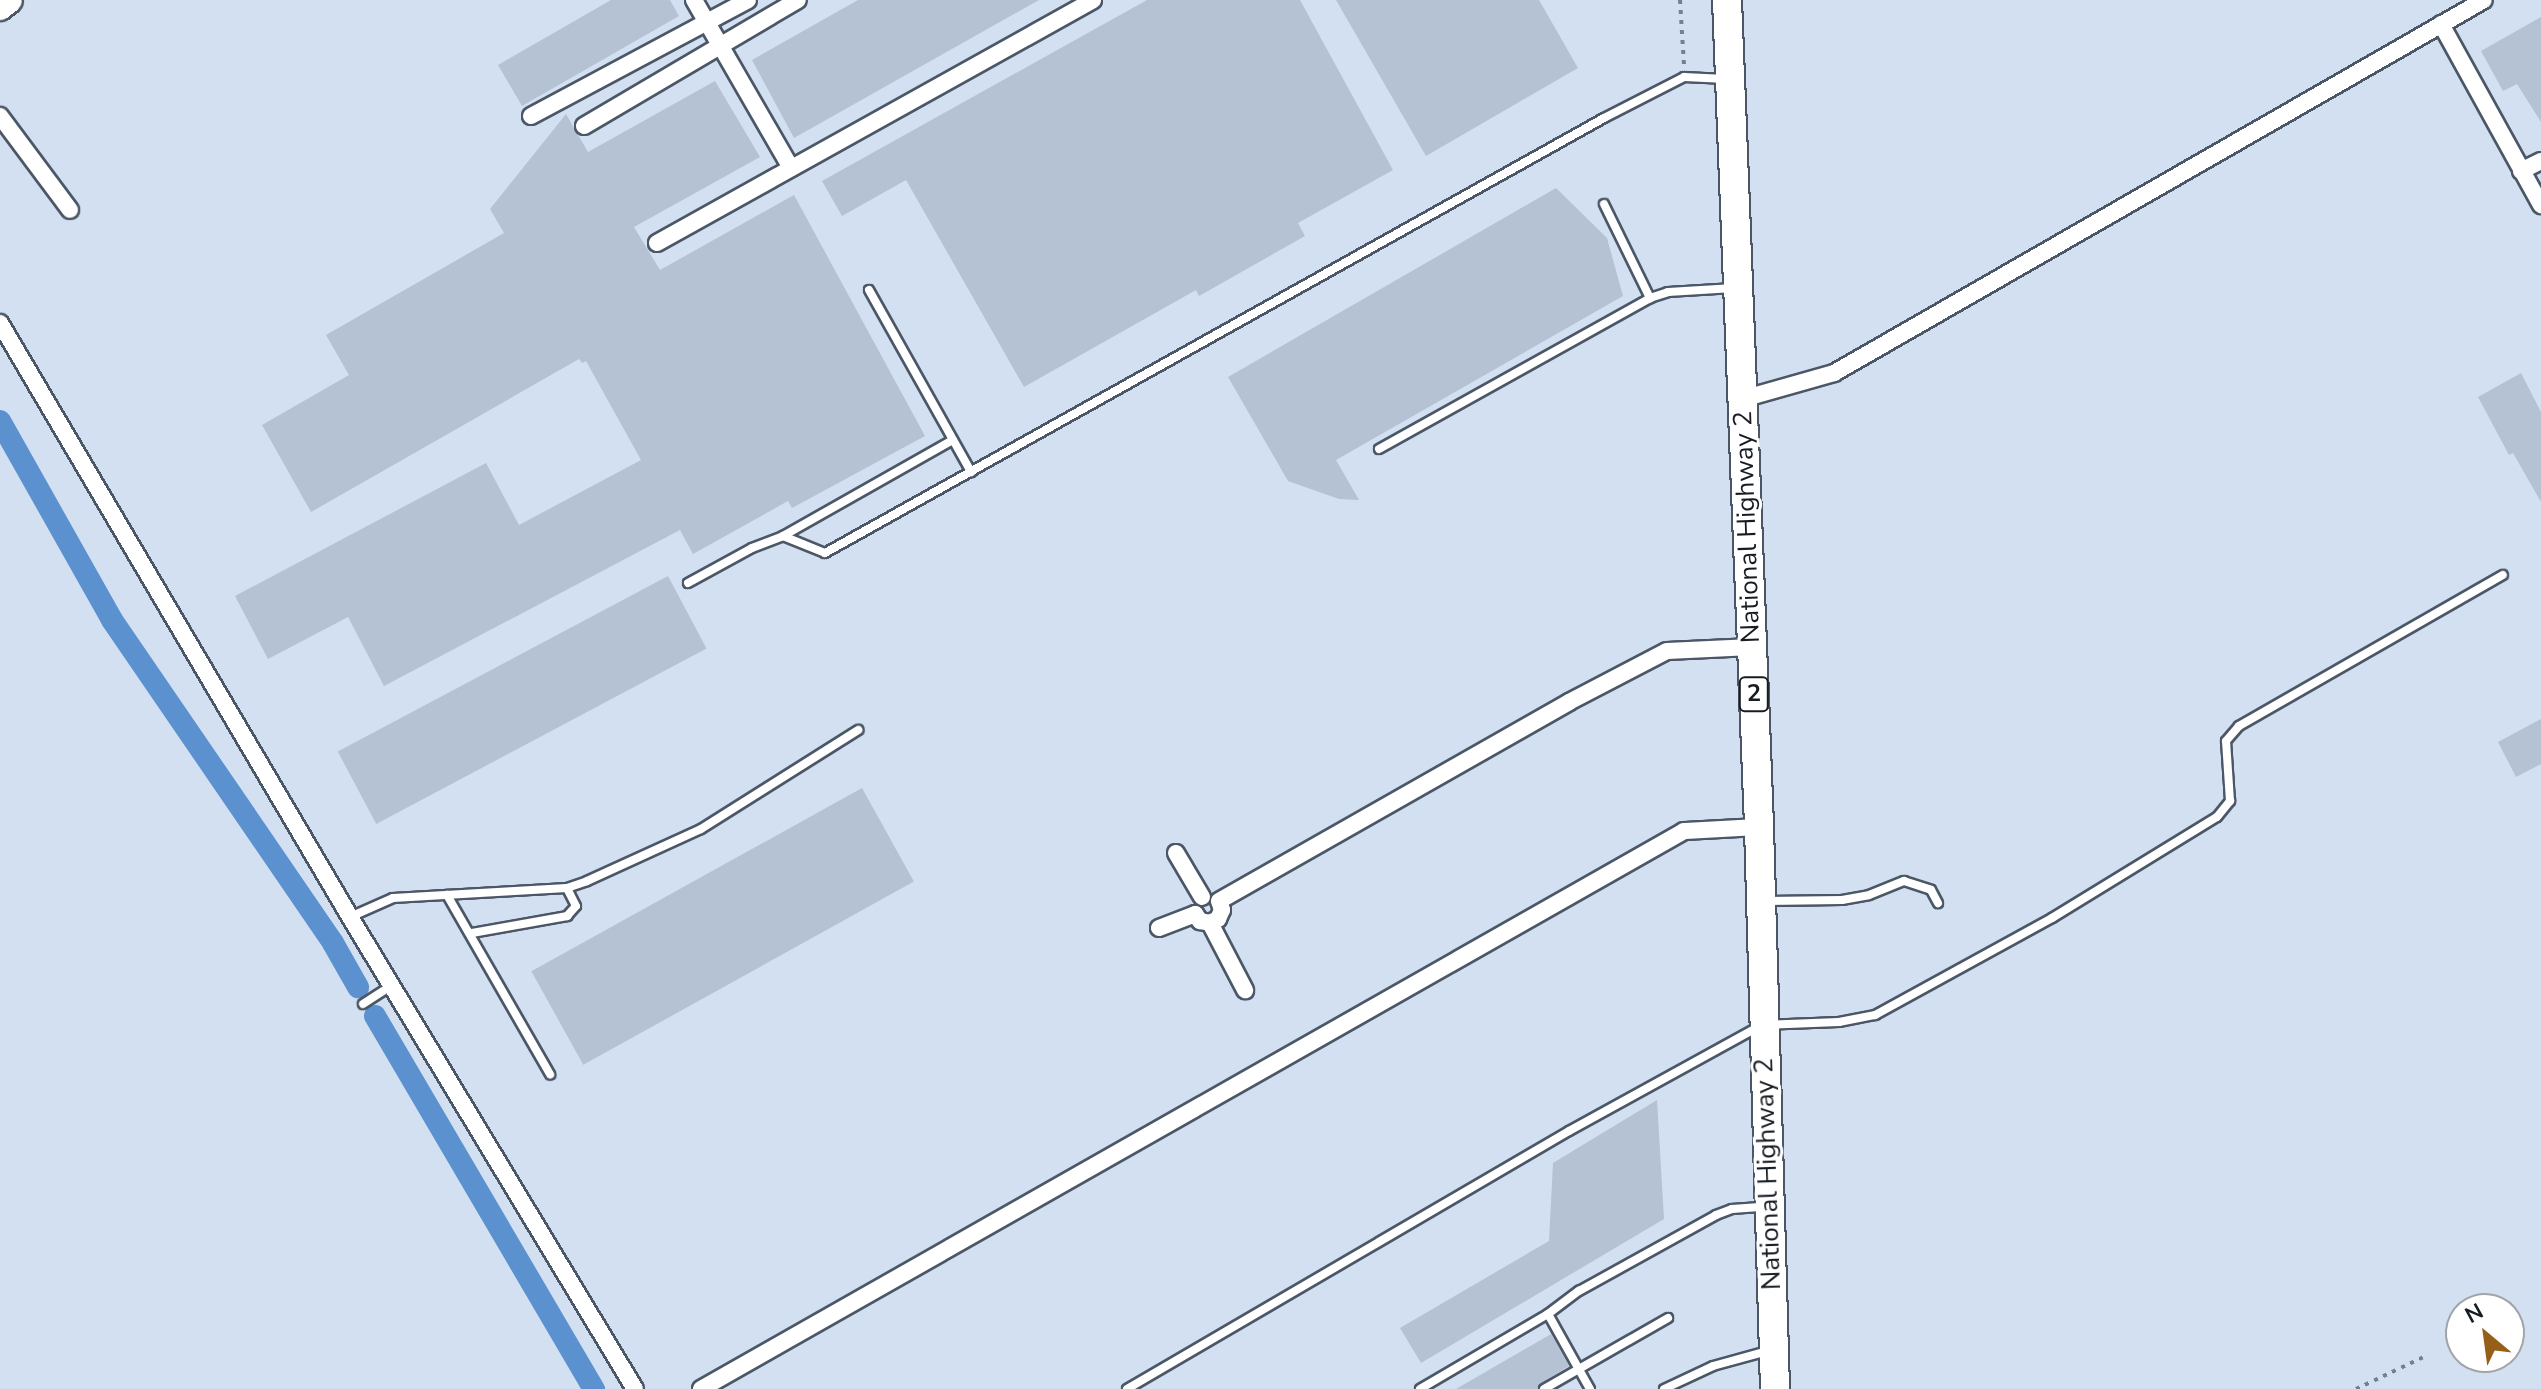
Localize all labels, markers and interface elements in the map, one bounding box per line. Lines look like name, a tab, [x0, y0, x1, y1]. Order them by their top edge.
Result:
street label: National Highway 2	[1727, 410, 1767, 644]
road number: 2	[1738, 674, 1770, 714]
street label: National Highway 2	[1748, 1057, 1788, 1291]
north arrow	[2445, 1293, 2525, 1373]
text: N	[2460, 1297, 2489, 1331]

